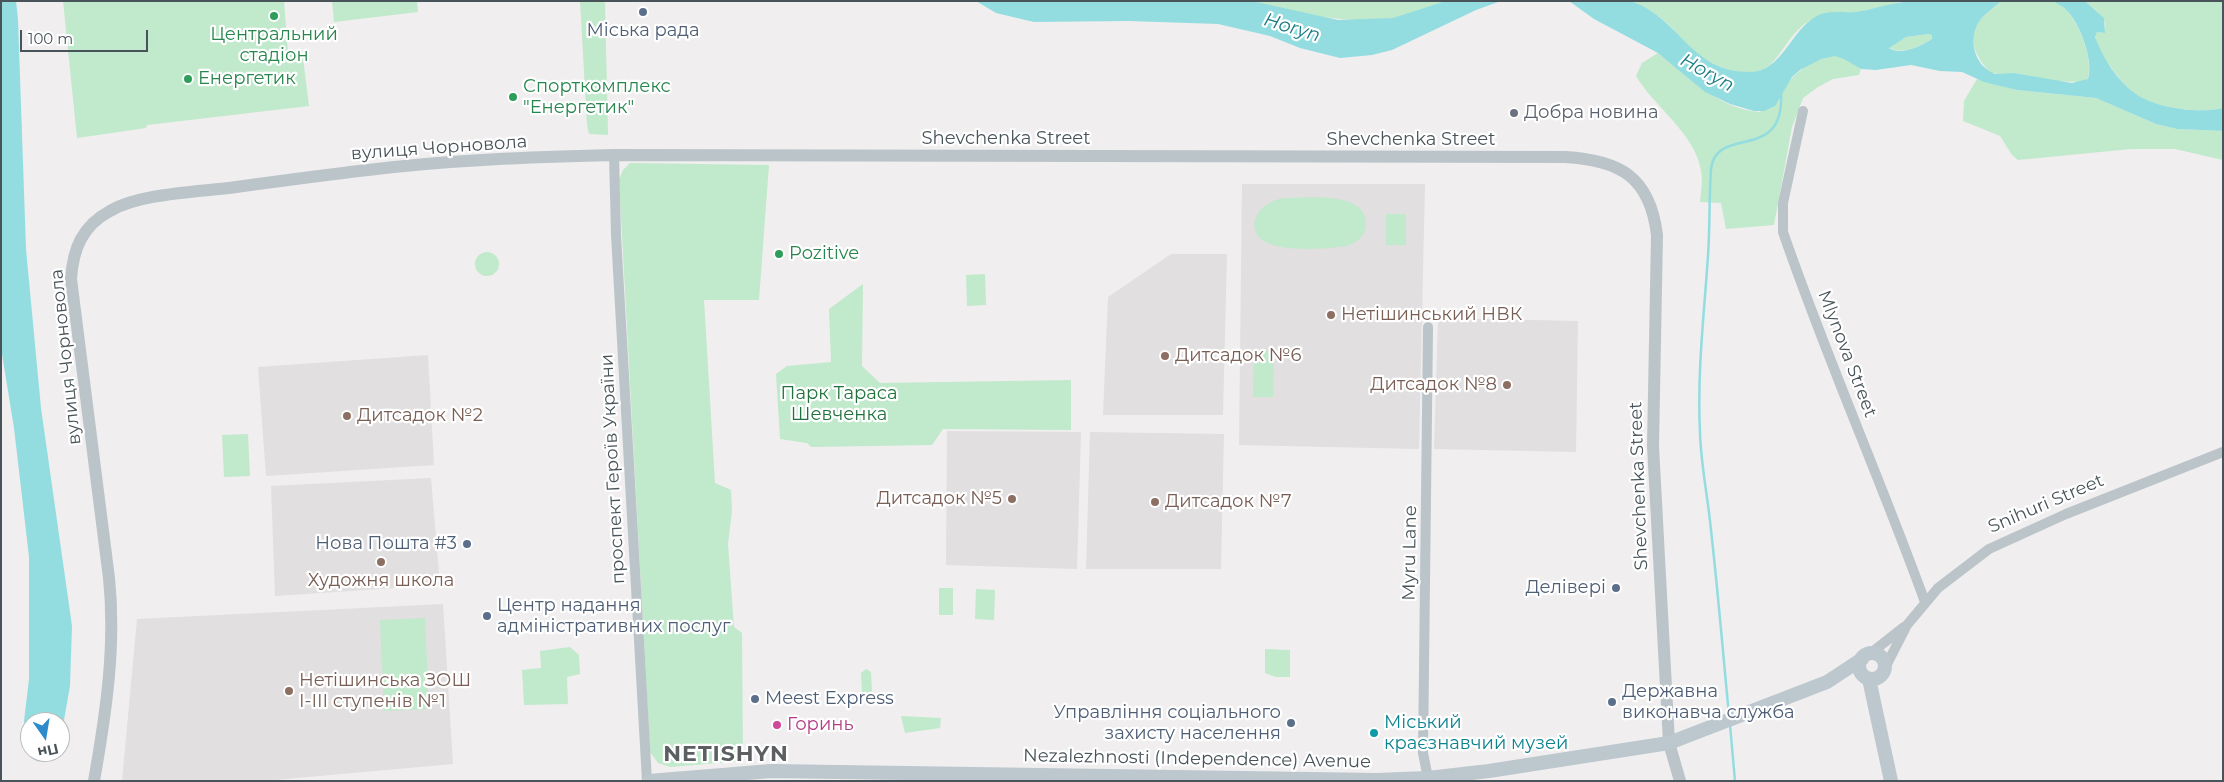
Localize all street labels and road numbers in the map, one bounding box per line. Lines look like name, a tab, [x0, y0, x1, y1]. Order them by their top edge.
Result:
street label: Shevchenka Street	[922, 128, 1090, 150]
street label: Shevchenka Street	[1327, 129, 1495, 151]
street label: вулиця Чорновола	[350, 131, 528, 165]
street label: вулиця Чорновола	[46, 268, 86, 446]
street label: Mlynova Street	[1813, 288, 1881, 420]
street label: проспект Героїв України	[596, 353, 630, 585]
street label: Shevchenka Street	[1625, 401, 1653, 571]
street label: Snihuri Street	[1985, 470, 2107, 538]
street label: Myru Lane	[1398, 505, 1422, 601]
street label: Nezalezhnosti (Independence) Avenue	[1023, 745, 1371, 773]

